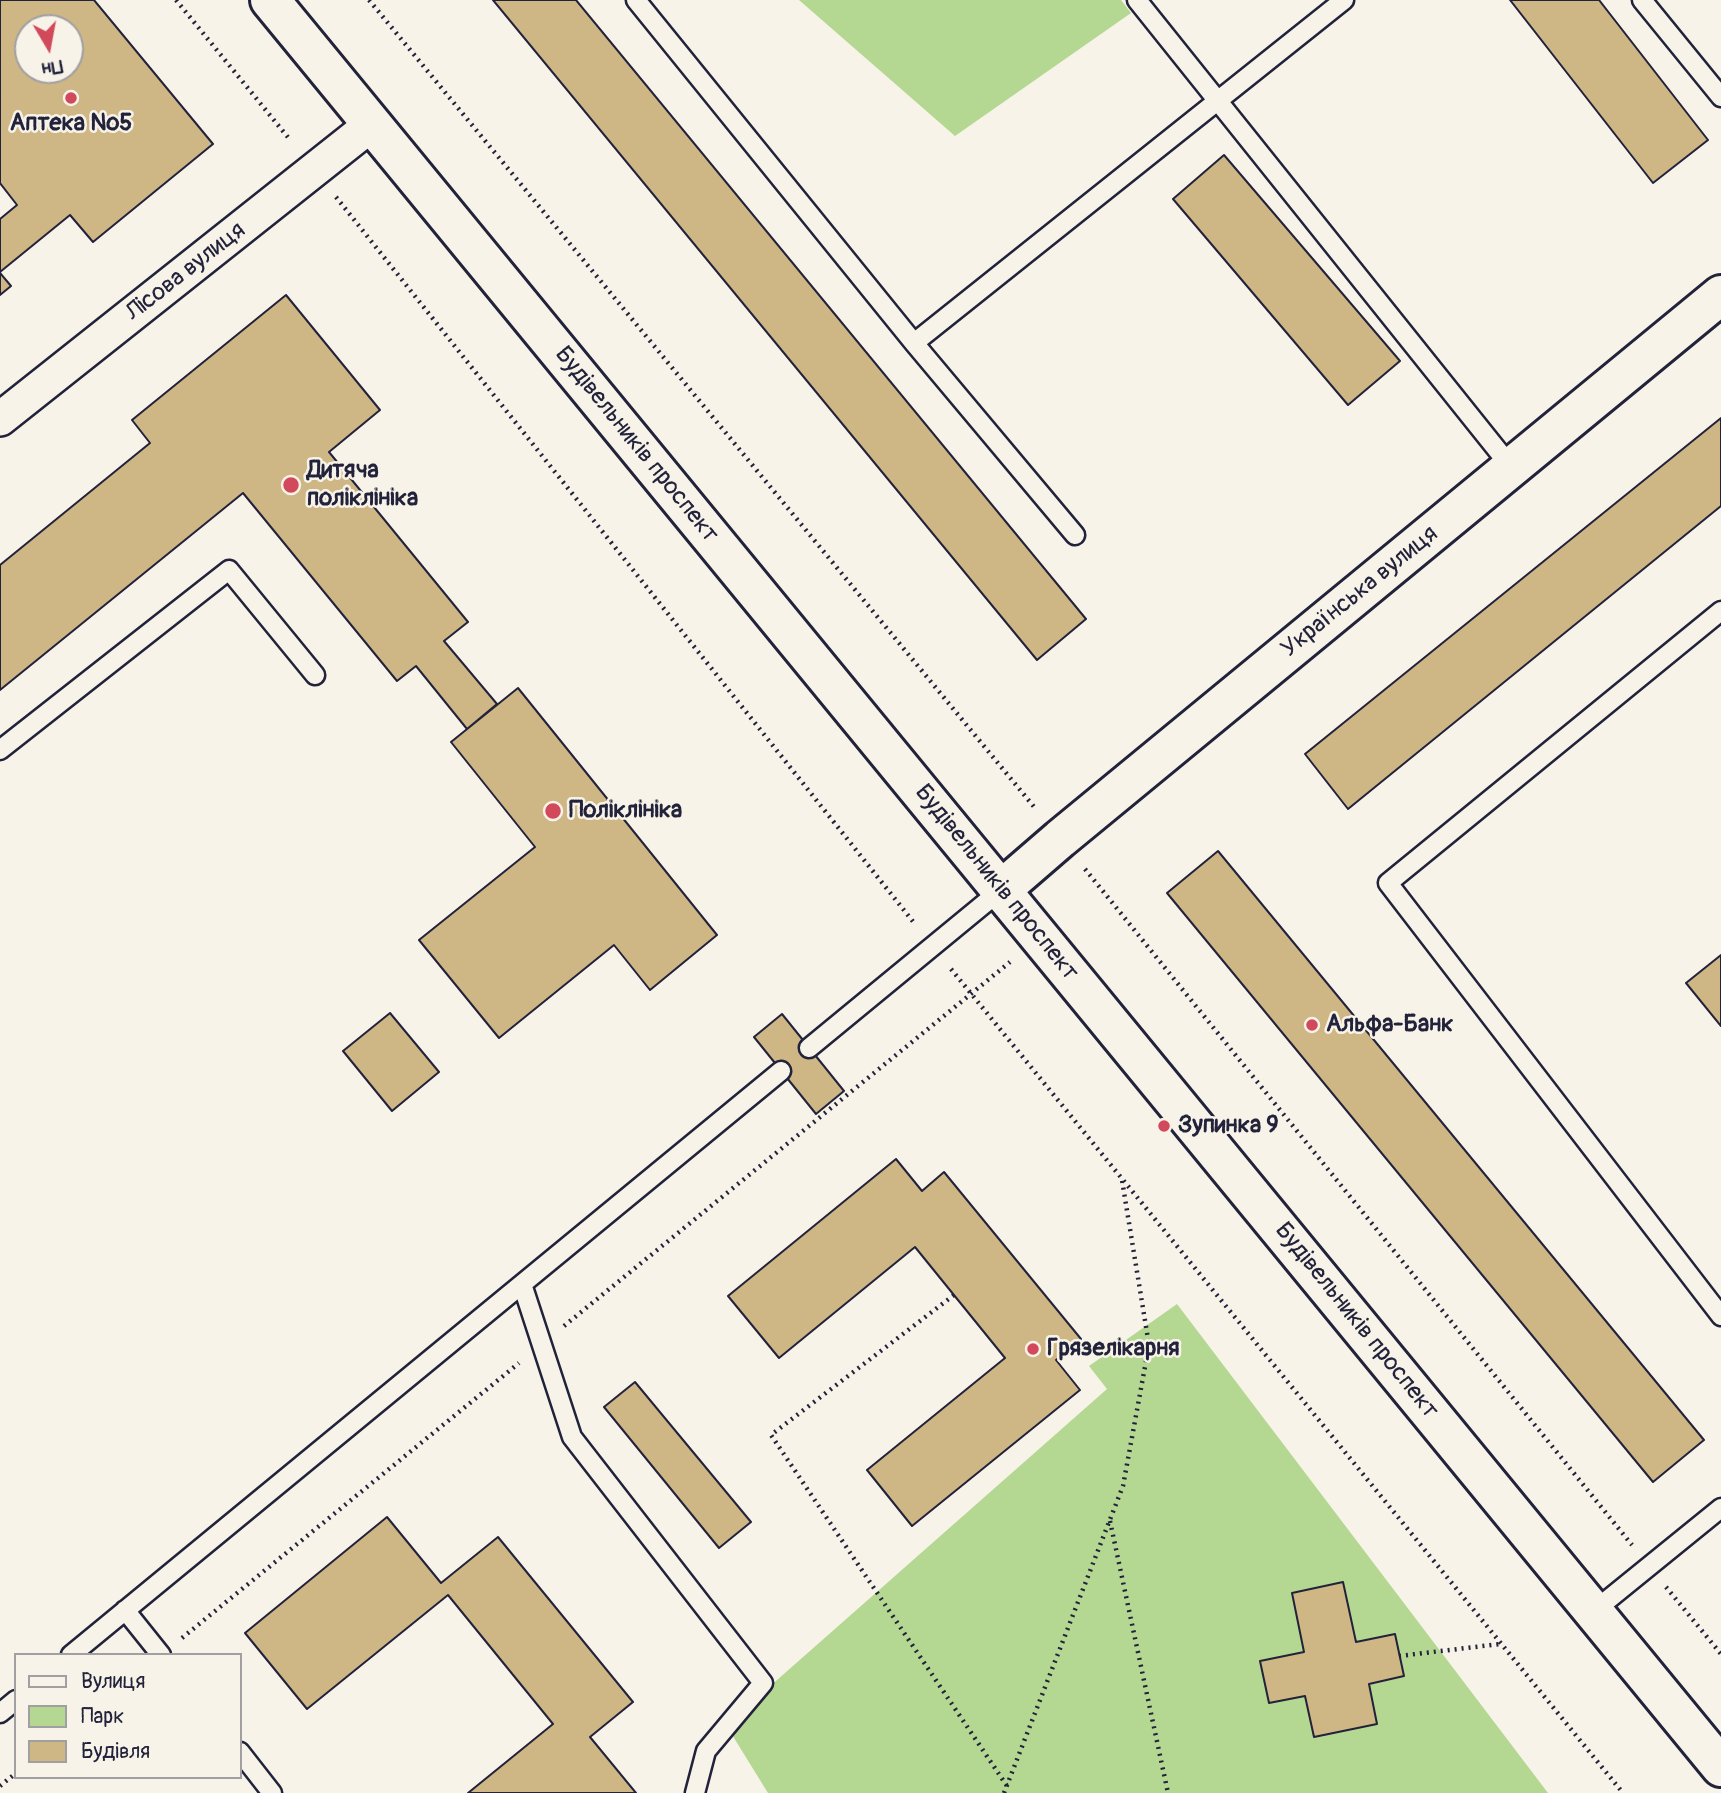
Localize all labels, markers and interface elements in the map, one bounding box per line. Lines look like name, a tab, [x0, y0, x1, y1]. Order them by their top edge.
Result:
north arrow	[14, 14, 84, 84]
text: Пн	[40, 54, 65, 81]
marker: Аптека №5	[63, 90, 79, 106]
place label: Аптека №5	[10, 110, 132, 138]
street label: Лісова вулиця	[121, 216, 251, 328]
street label: Будівельників проспект	[548, 341, 724, 549]
place label: Дитяча поліклініка	[307, 457, 418, 513]
marker: Дитяча поліклініка	[281, 475, 301, 495]
street label: Українська вулиця	[1276, 520, 1444, 664]
street label: Будівельників проспект	[908, 779, 1084, 987]
place label: Поліклініка	[569, 797, 682, 825]
marker: Поліклініка	[543, 801, 563, 821]
place label: Альфа-Банк	[1326, 1011, 1453, 1039]
marker: Альфа-Банк	[1304, 1017, 1320, 1033]
place label: Зупинка 9	[1178, 1112, 1279, 1140]
marker: Зупинка 9	[1156, 1118, 1172, 1134]
street label: Будівельників проспект	[1268, 1217, 1444, 1425]
place label: Грязелікарня	[1047, 1335, 1180, 1363]
marker: Грязелікарня	[1025, 1341, 1041, 1357]
legend	[14, 1653, 242, 1779]
text: Вулиця	[81, 1668, 145, 1695]
text: Парк	[81, 1703, 124, 1730]
text: Будівля	[81, 1738, 150, 1765]

